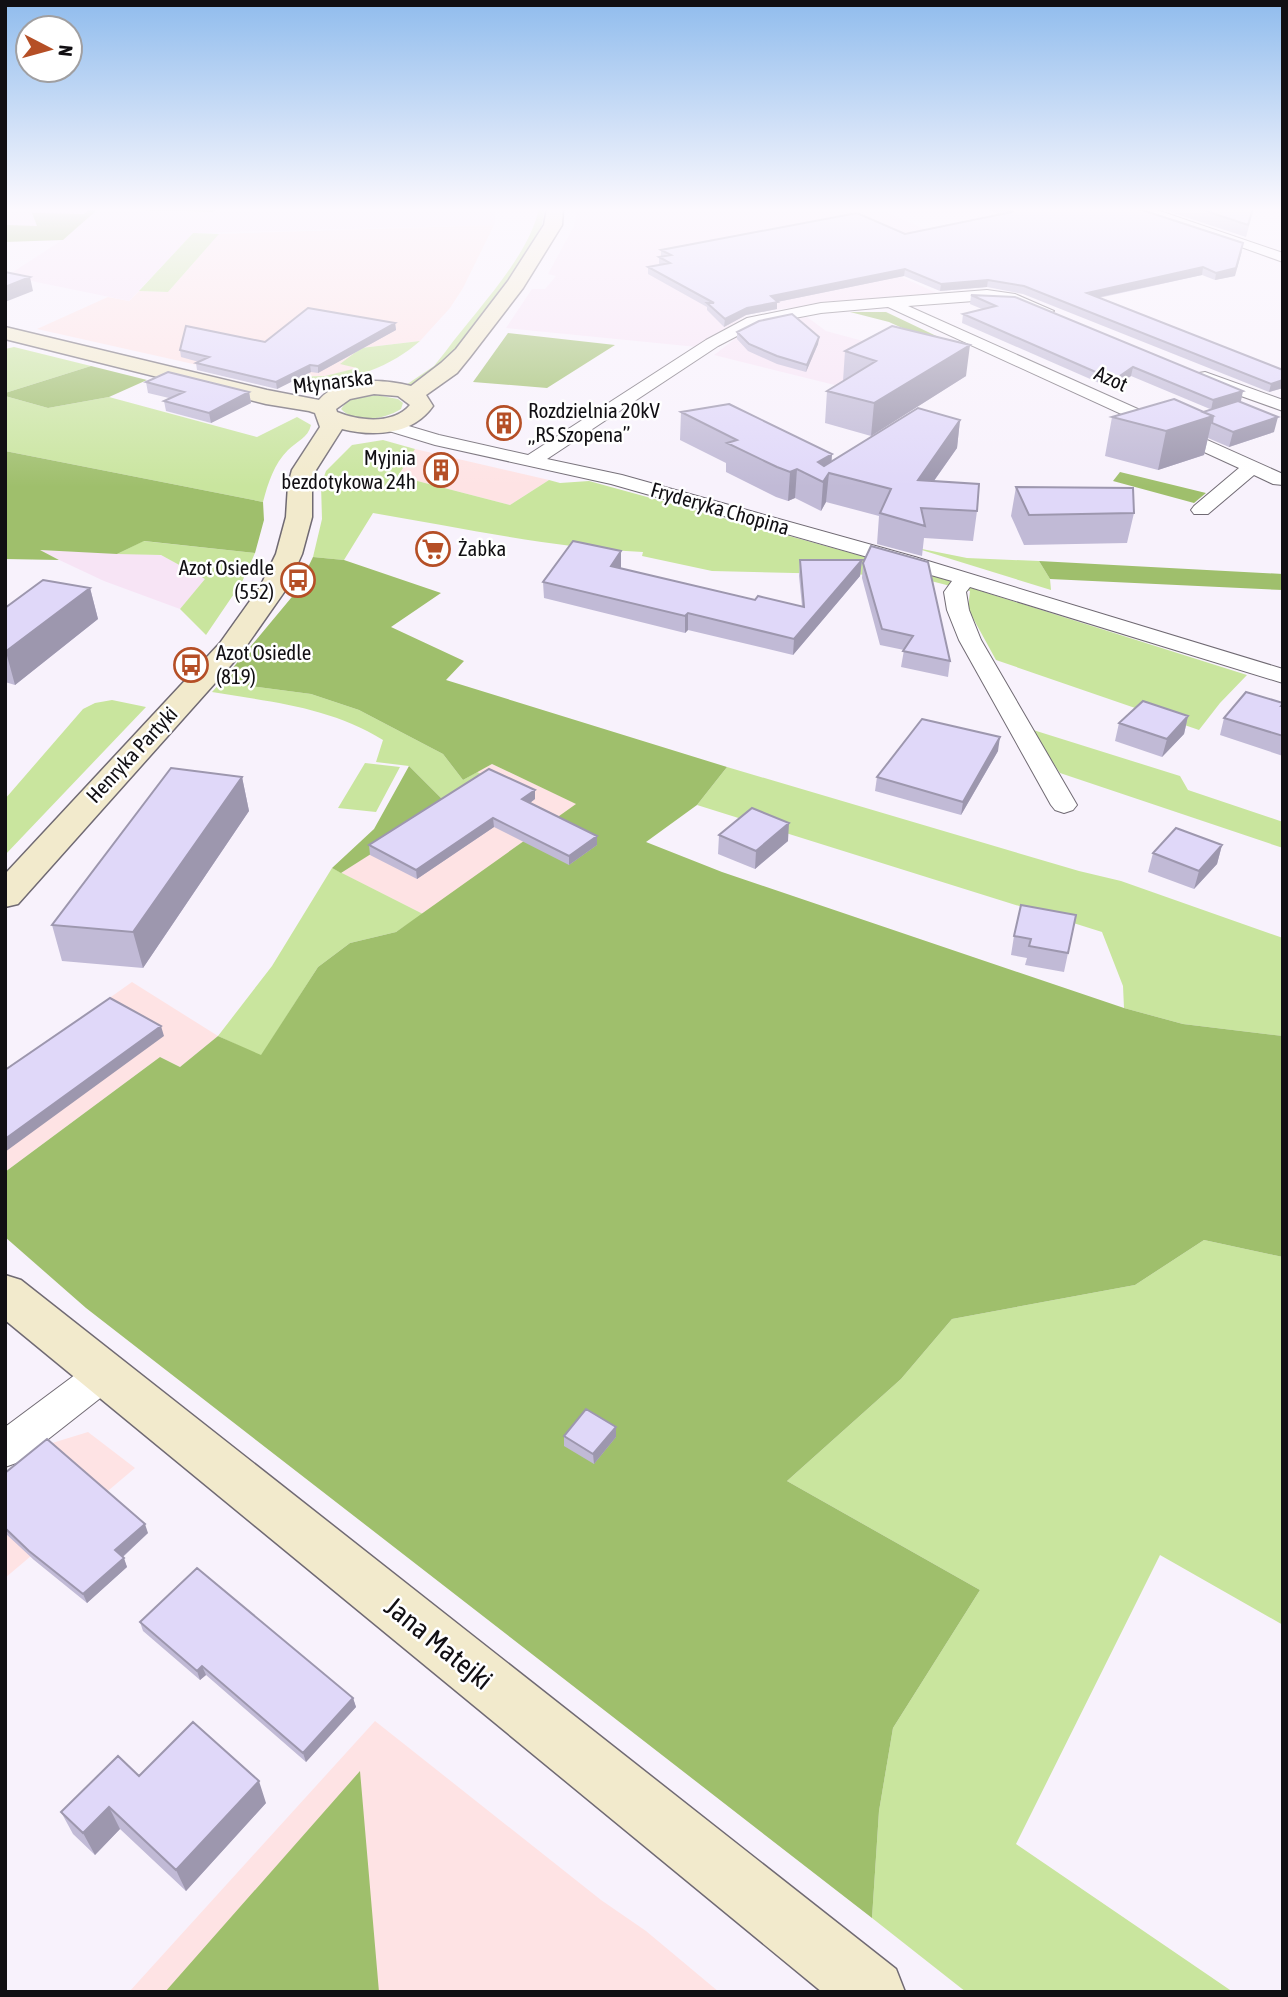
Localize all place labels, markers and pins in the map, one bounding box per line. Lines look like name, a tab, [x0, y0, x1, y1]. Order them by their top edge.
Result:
place label: Rozdzielnia 20kV „RS Szopena”	[528, 398, 661, 446]
building icon: Rozdzielnia 20kV „RS Szopena”	[485, 404, 523, 442]
place label: Myjnia bezdotykowa 24h	[281, 445, 416, 493]
building icon: Myjnia bezdotykowa 24h	[422, 451, 460, 489]
supermarket icon: Żabka	[414, 530, 452, 568]
place label: Żabka	[458, 536, 506, 560]
place label: Azot Osiedle (552)	[179, 555, 274, 603]
bus stop icon: Azot Osiedle (552)	[279, 561, 317, 599]
place label: Azot Osiedle (819)	[216, 640, 311, 688]
bus stop icon: Azot Osiedle (819)	[172, 646, 210, 684]

